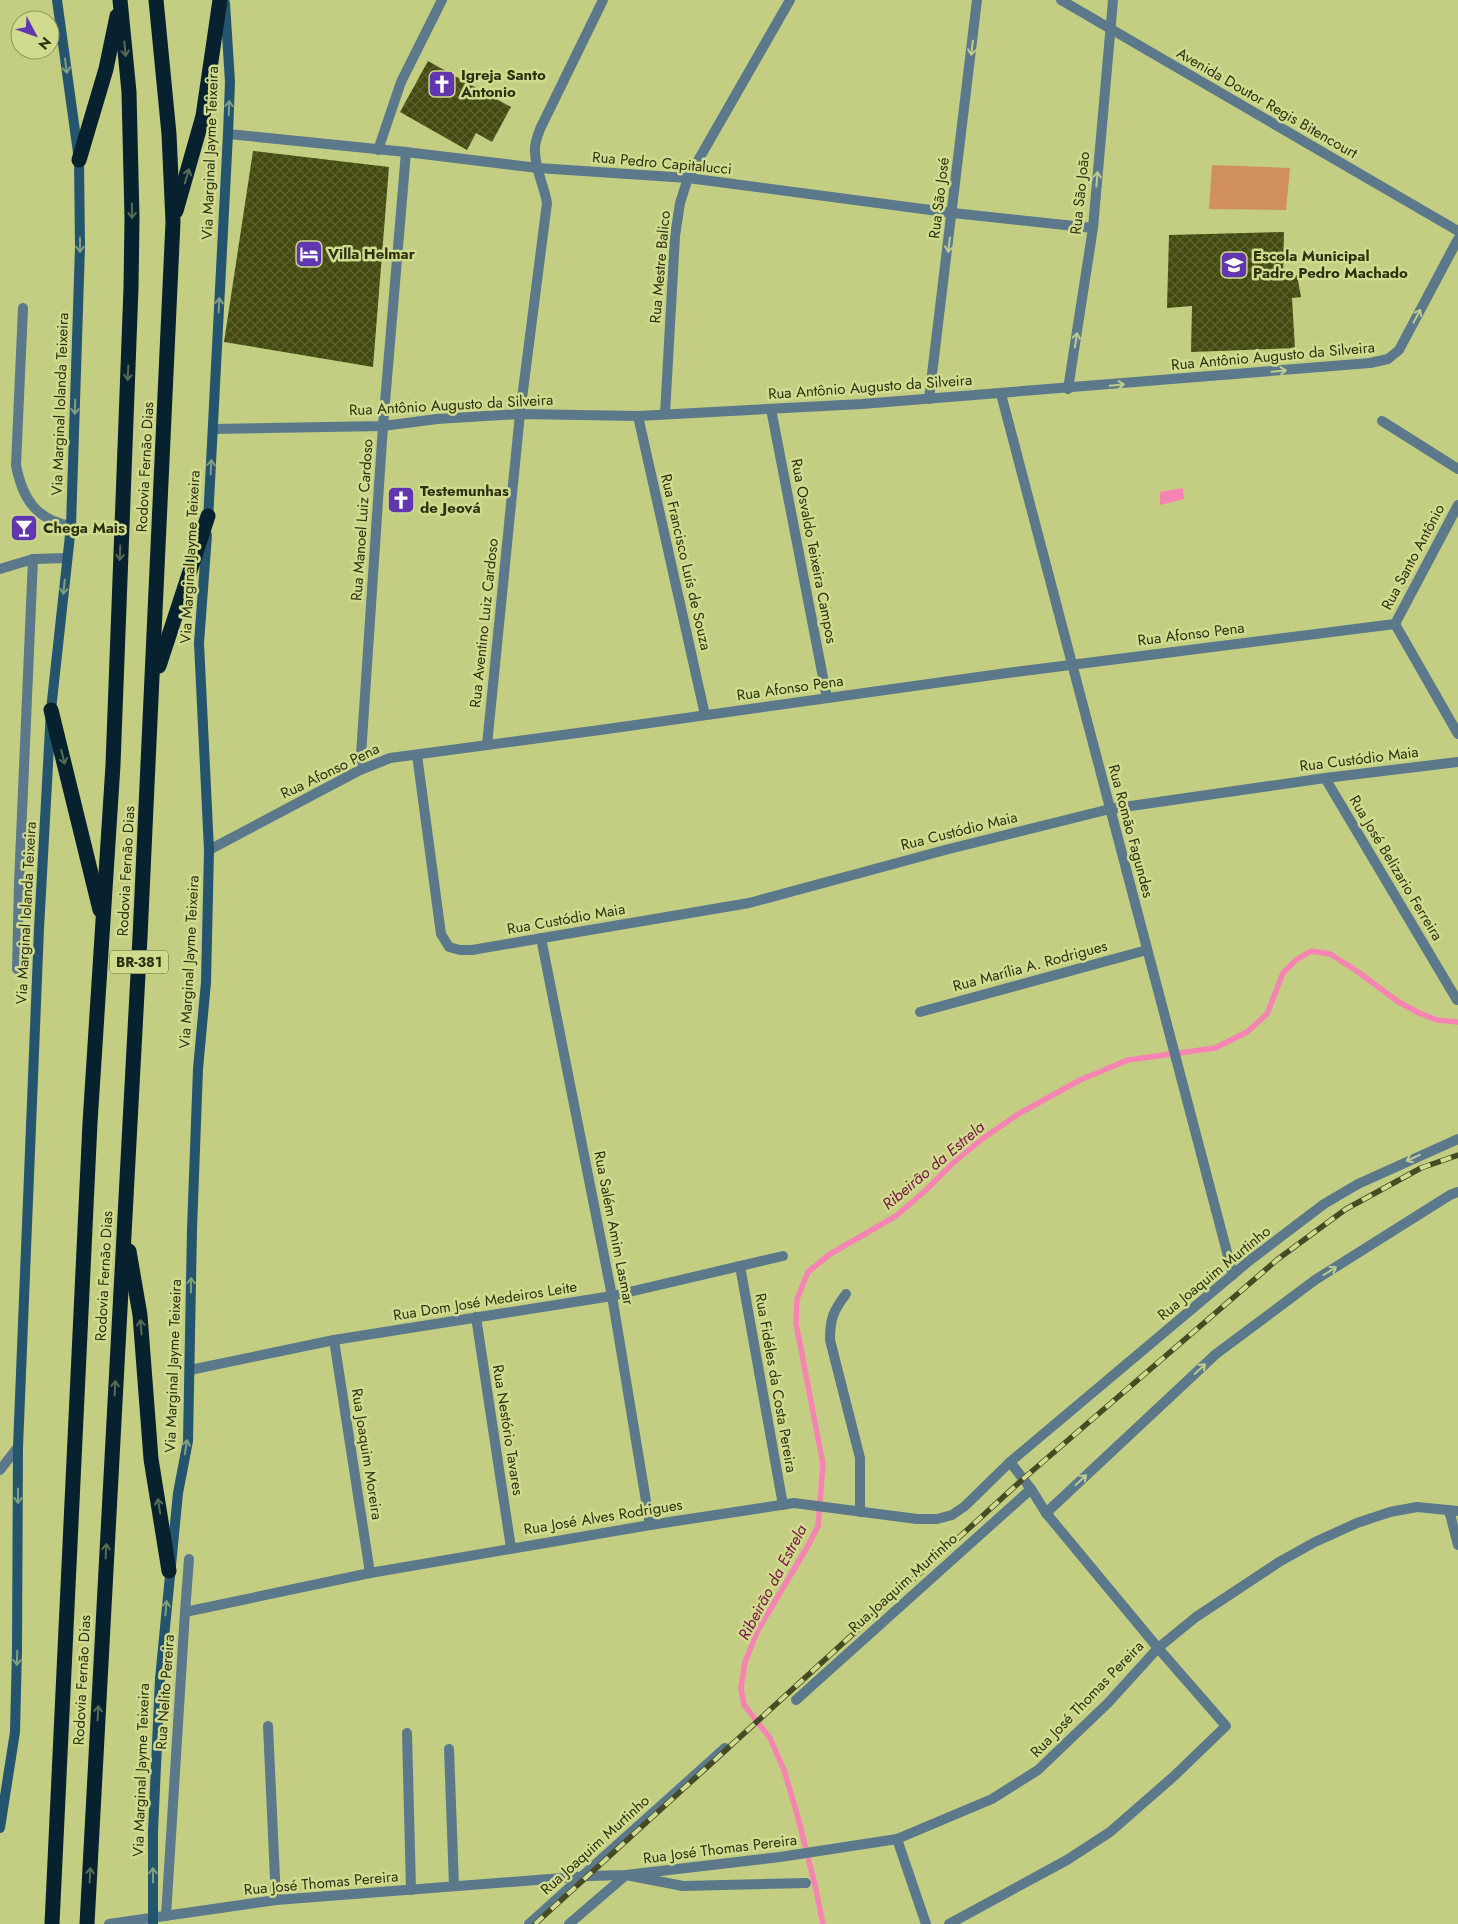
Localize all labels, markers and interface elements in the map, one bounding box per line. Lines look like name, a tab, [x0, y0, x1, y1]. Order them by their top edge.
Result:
north arrow	[10, 10, 60, 60]
text: N	[34, 33, 56, 54]
one-way arrow	[120, 40, 129, 56]
one-way arrow	[967, 40, 977, 56]
street label: Avenida Doutor Regis Bitencourt	[1172, 42, 1362, 164]
one-way arrow	[61, 57, 71, 73]
place label: Igreja Santo Antonio	[460, 64, 546, 103]
street label: Via Marginal Jayme Teixeira	[196, 66, 224, 240]
church icon: Igreja Santo Antonio	[427, 69, 457, 99]
one-way arrow	[224, 100, 234, 116]
street label: Rua Pedro Capitalucci	[591, 146, 733, 180]
street label: Rua São João	[1065, 150, 1095, 236]
street label: Rua São José	[923, 156, 955, 240]
one-way arrow	[183, 168, 193, 184]
one-way arrow	[1093, 172, 1102, 188]
one-way arrow	[127, 202, 137, 219]
street label: Rua Mestre Balico	[644, 210, 676, 324]
one-way arrow	[75, 236, 85, 253]
one-way arrow	[944, 236, 954, 252]
hotel icon: Villa Helmar	[294, 239, 324, 269]
place label: Villa Helmar	[327, 243, 416, 265]
place label: Escola Municipal Padre Pedro Machado	[1253, 245, 1408, 284]
school or university icon: Escola Municipal Padre Pedro Machado	[1219, 250, 1249, 280]
one-way arrow	[215, 297, 224, 313]
one-way arrow	[1413, 309, 1422, 324]
street label: Via Marginal Iolanda Teixeira	[46, 312, 74, 496]
one-way arrow	[1071, 333, 1081, 349]
street label: Rua Antônio Augusto da Silveira	[1170, 336, 1376, 376]
one-way arrow	[123, 365, 132, 381]
one-way arrow	[1271, 366, 1287, 376]
street label: Rua Antônio Augusto da Silveira	[767, 369, 973, 405]
one-way arrow	[1109, 380, 1125, 389]
street label: Rua Antônio Augusto da Silveira	[348, 389, 554, 421]
one-way arrow	[70, 398, 80, 415]
street label: Rodovia Fernão Dias	[131, 401, 159, 533]
street label: Rua Manoel Luiz Cardoso	[345, 438, 379, 602]
street label: Rua Osvaldo Teixeira Campos	[785, 457, 843, 645]
one-way arrow	[206, 459, 215, 475]
street label: Via Marginal Jayme Teixeira	[174, 470, 206, 644]
street label: Rua Francisco Luís de Souza	[655, 472, 717, 652]
place label: Testemunhas de Jeová	[420, 480, 509, 519]
church icon: Testemunhas de Jeová	[386, 485, 416, 515]
street label: Rua Santo Antônio	[1376, 500, 1450, 614]
bar icon: Chega Mais	[9, 513, 39, 543]
place label: Chega Mais	[43, 517, 125, 539]
street label: Rua Aventino Luiz Cardoso	[464, 537, 504, 709]
one-way arrow	[116, 545, 125, 561]
one-way arrow	[59, 578, 69, 594]
street label: Rua Afonso Pena	[1136, 617, 1246, 651]
street label: Rua Afonso Pena	[735, 670, 845, 706]
street label: Rua Afonso Pena	[277, 738, 383, 804]
street label: Rua Custódio Maia	[1298, 741, 1420, 777]
one-way arrow	[58, 749, 68, 765]
street label: Rua Romão Fagundes	[1103, 762, 1159, 900]
street label: Rua José Belizario Ferreira	[1344, 791, 1448, 945]
street label: Rodovia Fernão Dias	[112, 805, 140, 937]
street label: Rua Custódio Maia	[898, 806, 1020, 856]
street label: Via Marginal Iolanda Teixeira	[10, 821, 42, 1005]
street label: Via Marginal Jayme Teixeira	[173, 875, 205, 1049]
street label: Rua Custódio Maia	[505, 898, 627, 940]
street label: Rua Marília A. Rodrigues	[950, 935, 1110, 997]
road number: BR-381	[110, 950, 168, 974]
water label: Ribeirão da Estrela	[877, 1115, 990, 1215]
street label: Rua Salém Amim Lasmar	[588, 1149, 640, 1308]
one-way arrow	[1406, 1154, 1421, 1164]
street label: Rodovia Fernão Dias	[90, 1210, 118, 1342]
street label: Rua Joaquim Murtinho	[1153, 1220, 1275, 1326]
one-way arrow	[1322, 1265, 1336, 1275]
street label: Rua Dom José Medeiros Leite	[391, 1276, 579, 1326]
one-way arrow	[186, 1277, 196, 1294]
street label: Via Marginal Jayme Teixeira	[159, 1279, 187, 1453]
street label: Rua Fidéles da Costa Pereira	[749, 1292, 803, 1474]
one-way arrow	[137, 1319, 146, 1335]
street label: Rua Nestório Tavares	[487, 1363, 529, 1497]
one-way arrow	[1194, 1363, 1207, 1375]
one-way arrow	[111, 1381, 120, 1397]
street label: Rua Joaquim Moreira	[346, 1387, 388, 1521]
one-way arrow	[182, 1439, 192, 1455]
one-way arrow	[1075, 1474, 1088, 1486]
one-way arrow	[13, 1488, 23, 1504]
street label: Rua José Alves Rodrigues	[522, 1494, 684, 1540]
one-way arrow	[153, 1498, 163, 1514]
water label: Ribeirão da Estrela	[732, 1520, 813, 1644]
street label: Rua Joaquim Murtinho	[844, 1528, 962, 1638]
one-way arrow	[102, 1543, 111, 1559]
one-way arrow	[161, 1601, 171, 1617]
street label: Rodovia Fernão Dias	[68, 1614, 96, 1746]
street label: Rua Nelito Pereira	[150, 1634, 180, 1750]
street label: Rua José Thomas Pereira	[1025, 1636, 1149, 1762]
one-way arrow	[12, 1650, 22, 1666]
street label: Via Marginal Jayme Teixeira	[127, 1683, 155, 1857]
one-way arrow	[93, 1705, 102, 1721]
street label: Rua Joaquim Murtinho	[536, 1790, 654, 1900]
street label: Rua José Thomas Pereira	[642, 1829, 798, 1869]
street label: Rua José Thomas Pereira	[243, 1865, 399, 1901]
one-way arrow	[85, 1868, 94, 1884]
one-way arrow	[148, 1868, 158, 1884]

